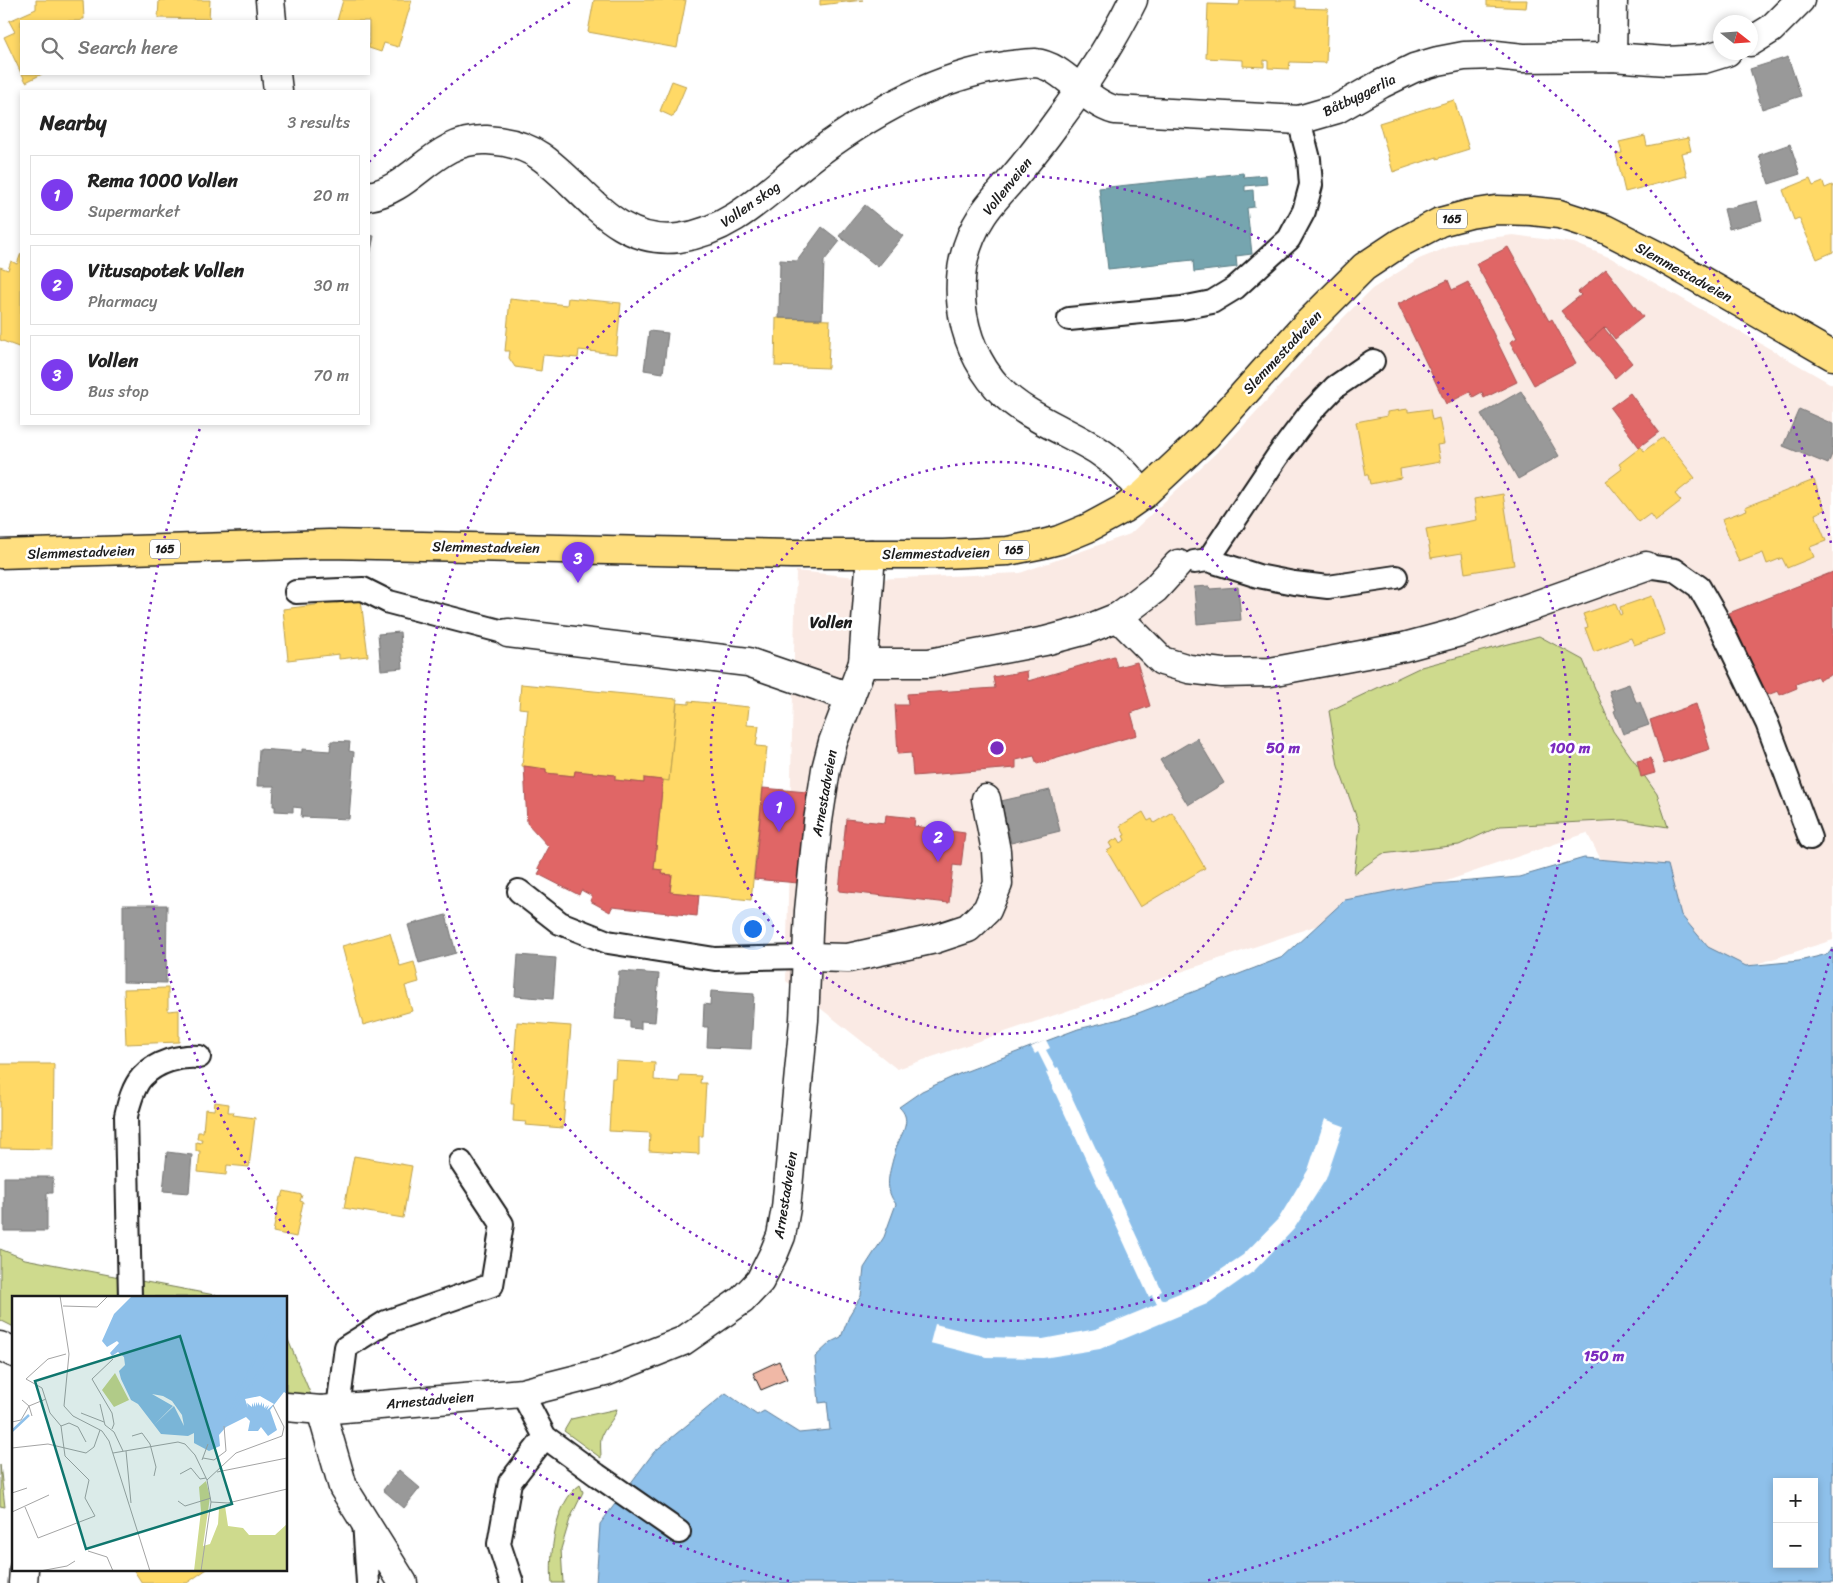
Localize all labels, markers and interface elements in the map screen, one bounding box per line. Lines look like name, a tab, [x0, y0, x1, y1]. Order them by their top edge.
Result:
north arrow	[1713, 15, 1758, 60]
search box	[20, 20, 370, 75]
text: Search here	[78, 31, 178, 64]
icon: search	[38, 34, 66, 62]
street label: Båtbyggerlia	[1318, 67, 1400, 124]
text: Nearby	[40, 104, 106, 142]
text: 3 results	[287, 108, 350, 137]
street label: Vollenveien	[976, 151, 1039, 221]
text: Rema 1000 Vollen	[88, 164, 238, 197]
street label: Vollen skog	[715, 175, 786, 234]
text: 1	[54, 181, 60, 210]
text: 20 m	[313, 181, 349, 210]
text: Supermarket	[88, 197, 180, 226]
road number: 165	[1437, 210, 1467, 228]
street label: Slemmestadveien	[1631, 235, 1737, 310]
text: Vitusapotek Vollen	[88, 254, 244, 287]
text: 2	[52, 271, 62, 300]
text: 30 m	[314, 271, 349, 300]
text: Pharmacy	[88, 287, 157, 316]
street label: Slemmestadveien	[1237, 304, 1328, 400]
text: Vollen	[88, 344, 138, 377]
text: 3	[53, 361, 61, 390]
text: 70 m	[313, 361, 349, 390]
text: Bus stop	[88, 377, 149, 406]
street label: Slemmestadveien	[432, 534, 540, 561]
street label: Slemmestadveien	[27, 538, 136, 567]
road number: 165	[150, 540, 180, 558]
street label: Slemmestadveien	[882, 540, 990, 567]
road number: 165	[999, 540, 1029, 560]
pin: 3	[562, 542, 594, 583]
district label: Vollen	[810, 608, 852, 637]
text: 50 m	[1266, 735, 1301, 761]
text: 100 m	[1550, 735, 1591, 761]
centre of rings	[988, 739, 1006, 757]
street label: Arnestadveien	[804, 747, 845, 839]
pin: 1	[763, 791, 795, 832]
pin: 2	[922, 821, 954, 862]
your location	[740, 916, 766, 942]
street label: Arnestadveien	[766, 1149, 805, 1241]
inset map	[12, 1296, 288, 1570]
text: 150 m	[1584, 1343, 1625, 1369]
street label: Arnestadveien	[384, 1384, 475, 1417]
map controls	[1773, 1478, 1818, 1568]
button: +	[1773, 1478, 1818, 1523]
button: −	[1773, 1523, 1818, 1568]

